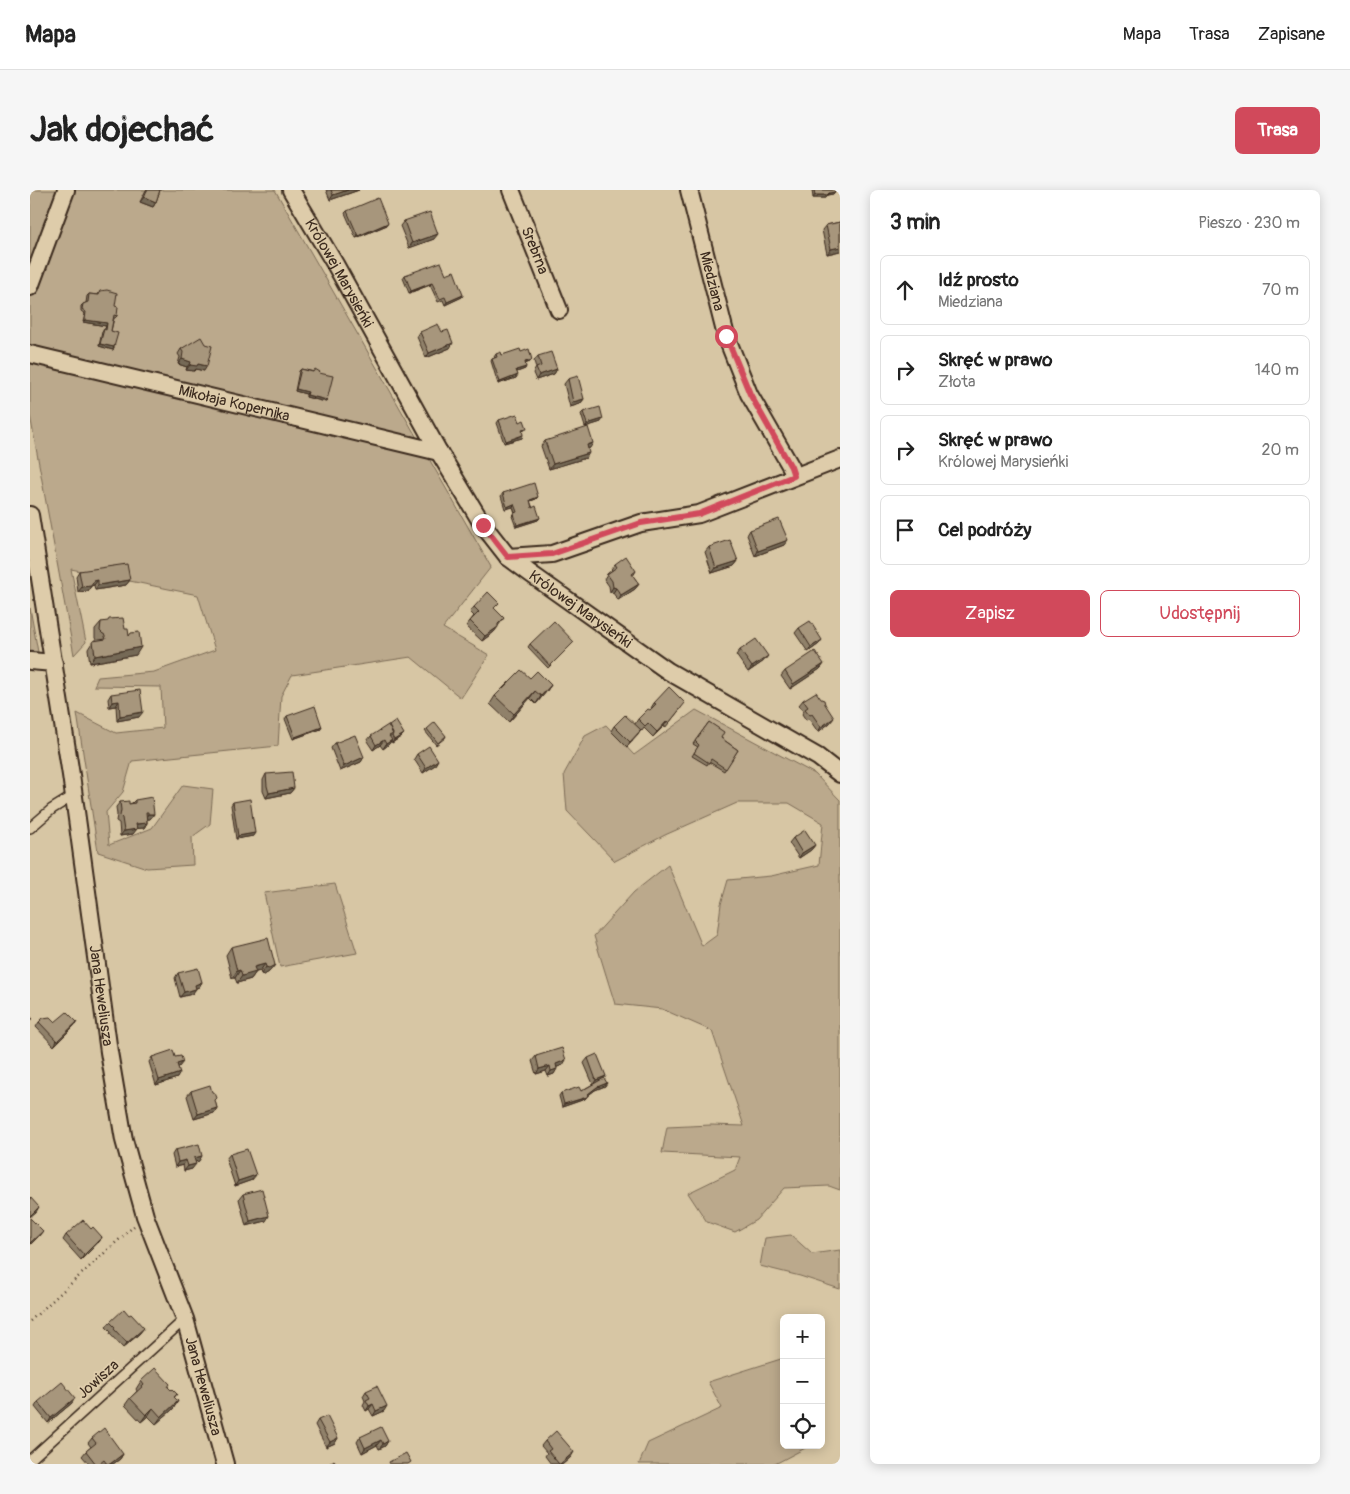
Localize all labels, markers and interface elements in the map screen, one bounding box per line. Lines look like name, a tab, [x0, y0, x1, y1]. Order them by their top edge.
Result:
text: Mapa	[25, 20, 76, 49]
text: Mapa	[1123, 23, 1161, 46]
text: Trasa	[1189, 23, 1230, 46]
text: Zapisane	[1258, 23, 1325, 46]
button: Trasa	[1235, 107, 1320, 154]
text: Jak dojechać	[30, 108, 214, 152]
text: 3 min	[890, 209, 940, 236]
text: Pieszo · 230 m	[1198, 213, 1300, 233]
street label: Królowej Marysieńki	[300, 215, 377, 331]
street label: Srebrna	[517, 224, 553, 277]
street label: Miedziana	[695, 249, 728, 313]
text: Idź prosto	[938, 268, 1019, 292]
icon: ahead	[891, 276, 919, 304]
text: 70 m	[1262, 280, 1299, 300]
text: Miedziana	[938, 292, 1003, 312]
route start	[715, 325, 738, 348]
text: Skręć w prawo	[938, 348, 1052, 372]
icon: right	[891, 356, 919, 384]
text: 140 m	[1255, 360, 1299, 380]
text: Złota	[938, 372, 975, 392]
street label: Mikołaja Kopernika	[177, 381, 292, 426]
text: Skręć w prawo	[938, 428, 1052, 452]
icon: right	[891, 436, 919, 464]
text: 20 m	[1261, 440, 1299, 460]
text: Królowej Marysieńki	[938, 452, 1068, 472]
route end	[472, 514, 495, 537]
icon: arrive	[891, 516, 919, 544]
text: Cel podróży	[938, 518, 1031, 542]
street label: Królowej Marysieńki	[525, 566, 636, 653]
button: Zapisz	[890, 590, 1090, 637]
button: Udostępnij	[1100, 590, 1300, 637]
street label: Jana Heweliusza	[84, 944, 117, 1047]
map controls	[780, 1314, 825, 1449]
button: +	[780, 1314, 825, 1359]
street label: Jana Heweliusza	[180, 1335, 226, 1438]
street label: Jowisza	[74, 1356, 123, 1403]
button: −	[780, 1359, 825, 1404]
button: locate	[780, 1404, 825, 1449]

